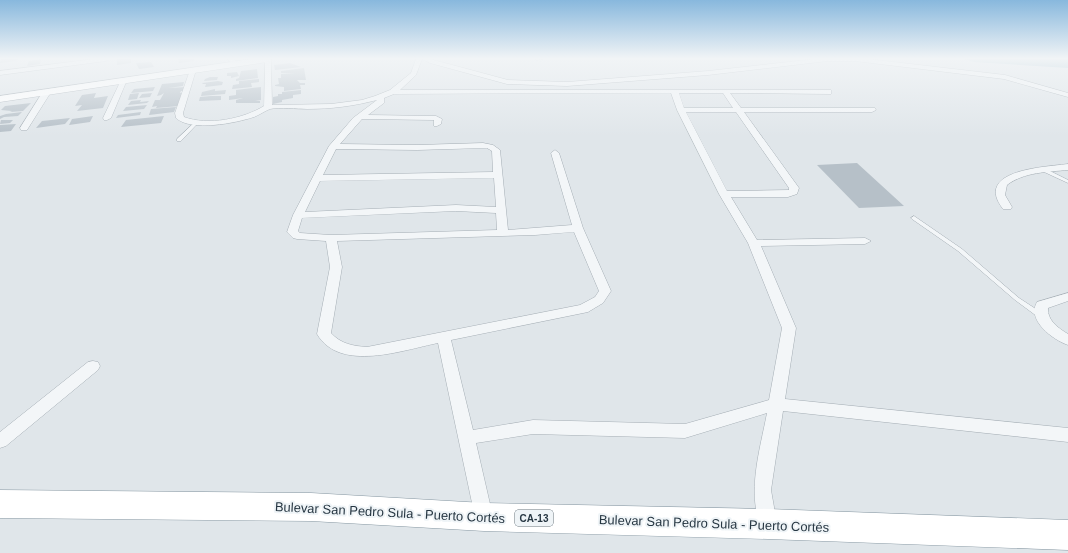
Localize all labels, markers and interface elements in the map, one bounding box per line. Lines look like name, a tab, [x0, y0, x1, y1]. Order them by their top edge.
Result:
street label: Bulevar San Pedro Sula - Puerto Cortés	[274, 499, 506, 526]
road number: CA-13	[515, 510, 553, 526]
street label: Bulevar San Pedro Sula - Puerto Cortés	[599, 512, 830, 535]

